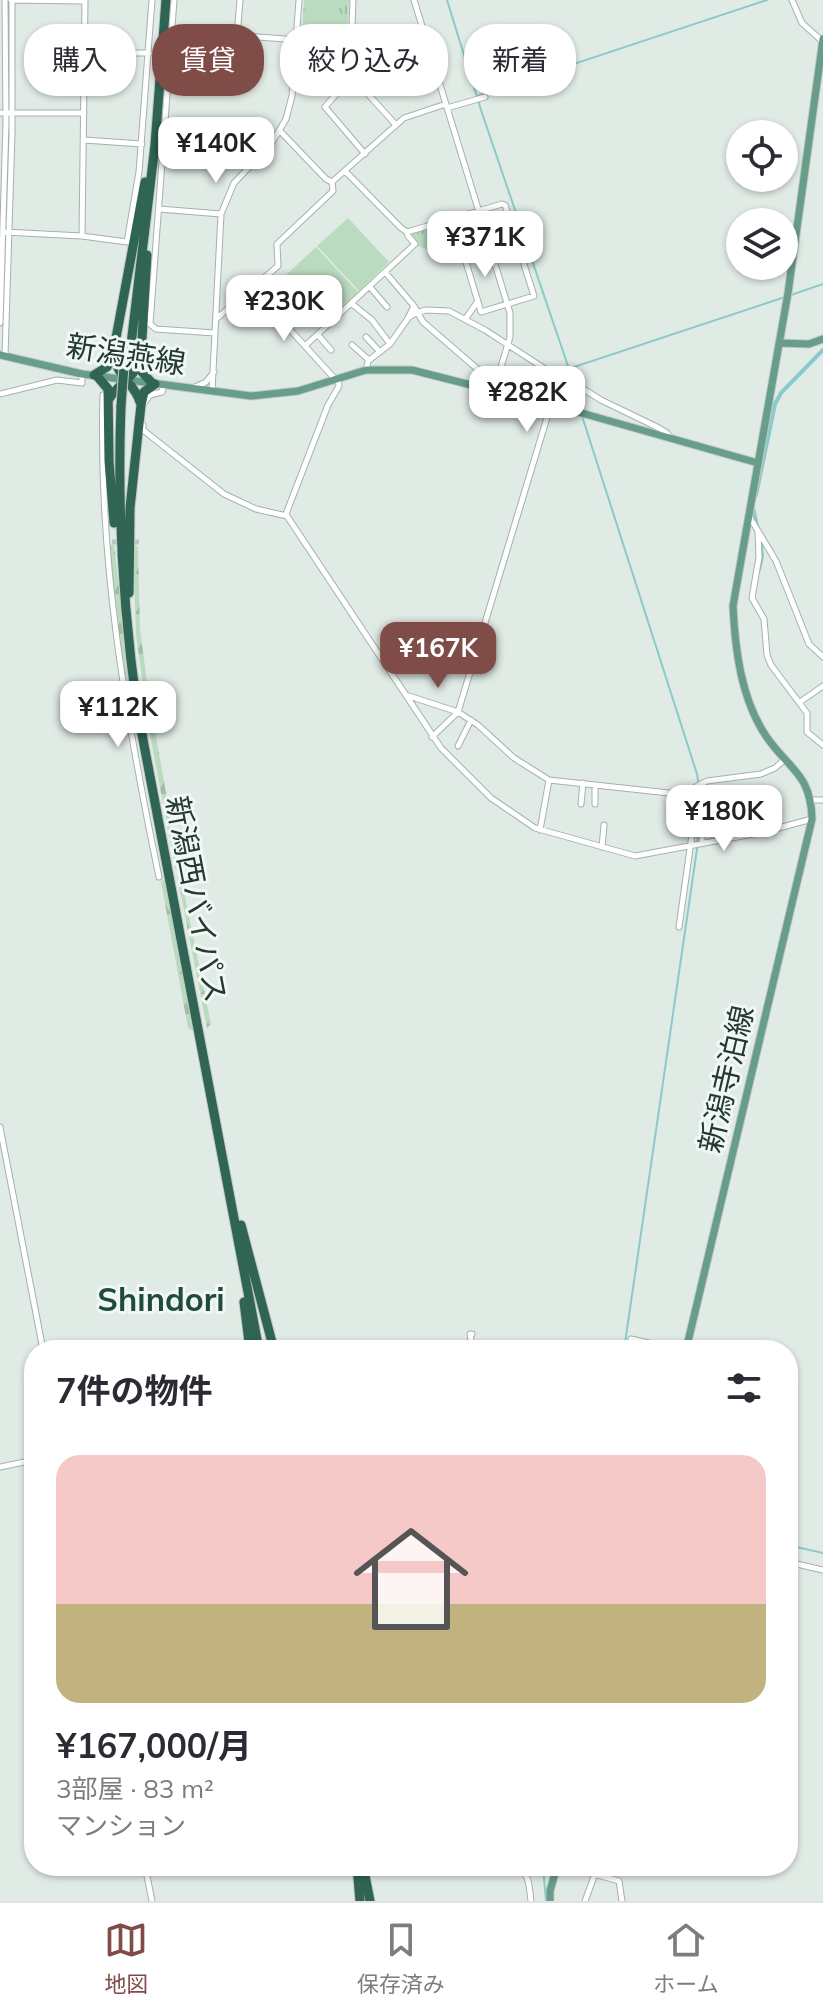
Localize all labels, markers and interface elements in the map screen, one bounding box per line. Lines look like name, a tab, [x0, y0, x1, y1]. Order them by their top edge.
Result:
chip: 購入	[24, 24, 136, 96]
chip: 賃貸	[152, 24, 264, 96]
chip: 絞り込み	[280, 24, 448, 96]
chip: 新着	[464, 24, 576, 96]
pin: ¥140K	[160, 117, 272, 185]
map controls	[726, 120, 798, 280]
button: locate	[726, 120, 798, 192]
text: ¥140K	[176, 126, 256, 159]
button: layers	[726, 208, 798, 280]
pin: ¥371K	[429, 211, 541, 279]
text: ¥371K	[445, 220, 525, 253]
pin: ¥230K	[228, 275, 340, 343]
text: ¥230K	[244, 284, 324, 317]
street label: 新潟燕線	[64, 326, 188, 382]
pin: ¥282K	[471, 366, 583, 434]
text: ¥282K	[487, 375, 567, 408]
pin: ¥167K	[382, 622, 494, 690]
text: ¥167K	[398, 631, 478, 664]
pin: ¥112K	[62, 681, 174, 749]
text: ¥112K	[78, 690, 158, 723]
pin: ¥180K	[668, 785, 780, 853]
street label: 新潟西バイパス	[158, 793, 236, 1005]
text: ¥180K	[684, 794, 764, 827]
street label: 新潟寺泊線	[691, 1002, 761, 1156]
district label: Shindori	[97, 1279, 225, 1319]
icon: filters	[722, 1366, 766, 1410]
text: 7件の物件	[56, 1369, 212, 1412]
icon: home	[339, 1507, 483, 1651]
text: ¥167,000/月	[56, 1724, 252, 1767]
text: 3部屋 · 83 m²	[56, 1772, 214, 1805]
text: マンション	[56, 1809, 186, 1842]
tab: 地図	[104, 1918, 148, 1998]
tab: 保存済み	[357, 1918, 445, 1998]
tab: ホーム	[653, 1918, 719, 1998]

